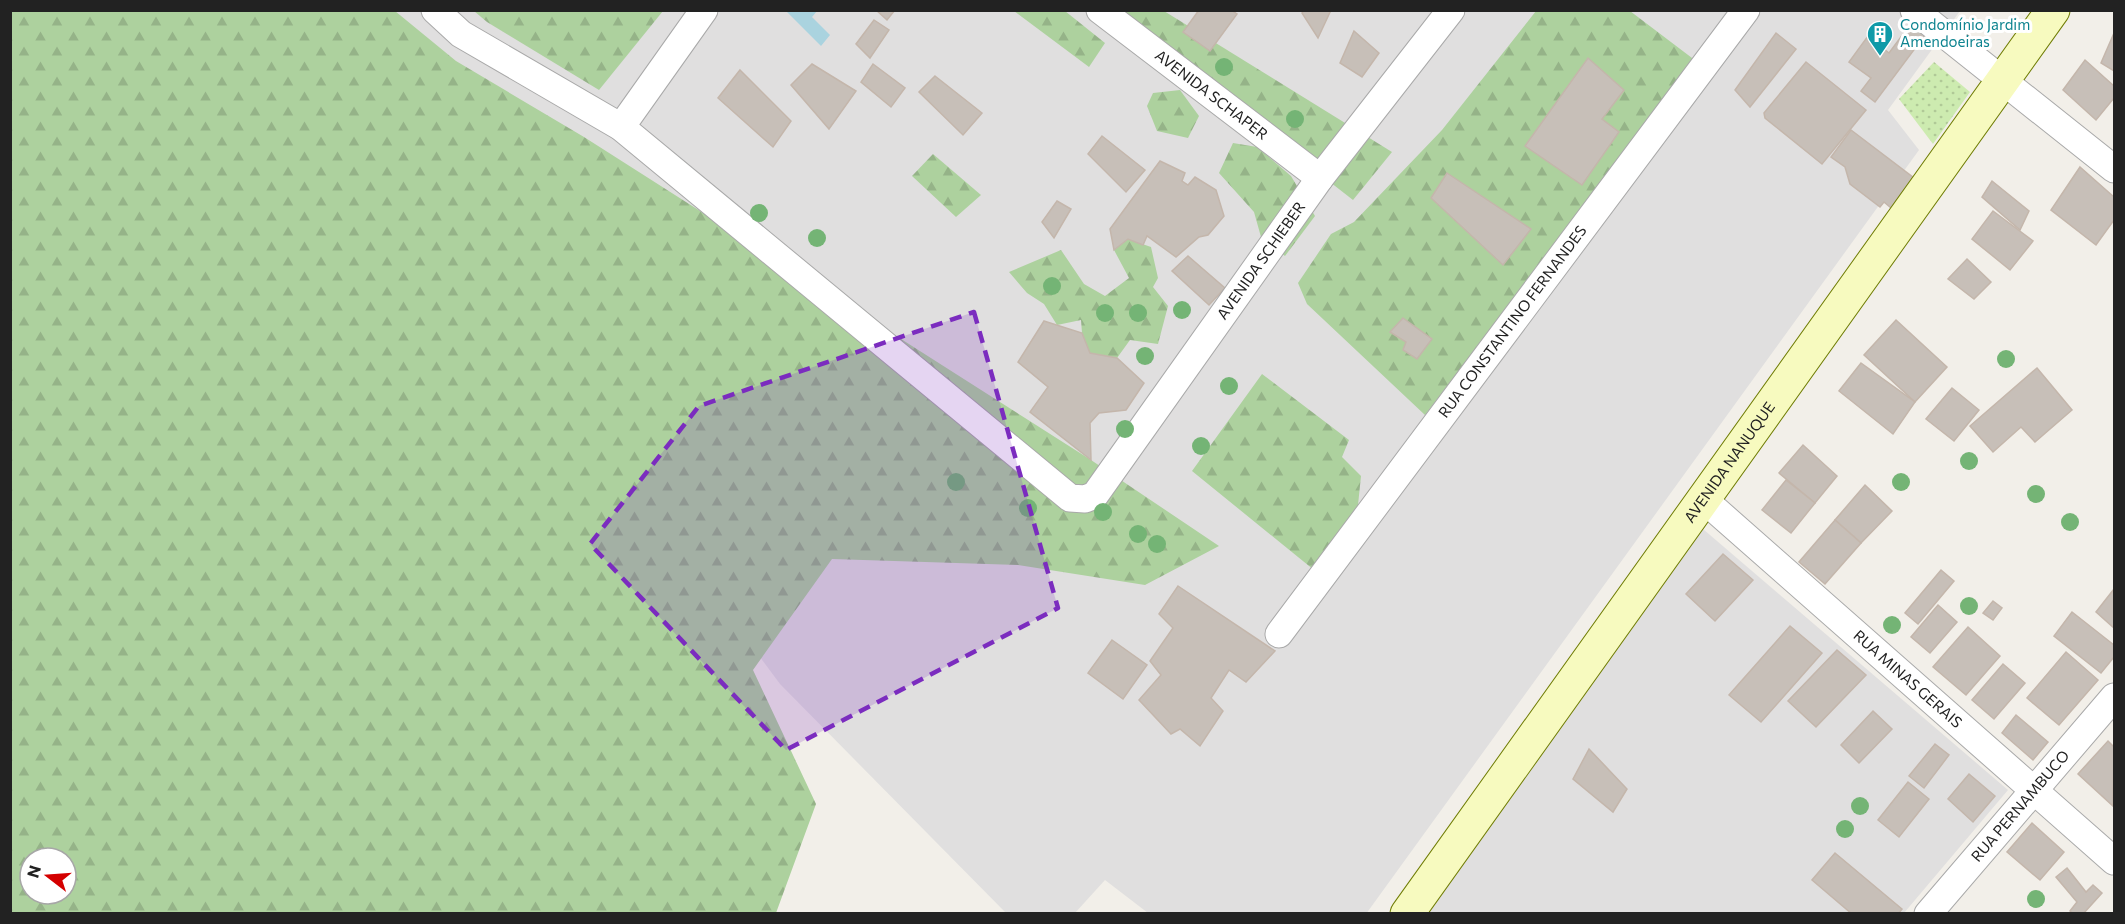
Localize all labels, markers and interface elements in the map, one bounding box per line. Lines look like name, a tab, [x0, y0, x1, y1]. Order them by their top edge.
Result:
place label: Condomínio Jardim Amendoeiras	[1900, 15, 2030, 50]
building icon: Condomínio Jardim Amendoeiras	[1865, 19, 1895, 57]
street label: AVENIDA SCHAPER	[1152, 45, 1272, 143]
street label: AVENIDA SCHIEBER	[1213, 198, 1308, 322]
street label: RUA CONSTANTINO FERNANDES	[1434, 221, 1590, 421]
street label: AVENIDA NANUQUE	[1680, 398, 1778, 526]
street label: RUA MINAS GERAIS	[1850, 626, 1966, 731]
street label: RUA PERNAMBUCO	[1967, 746, 2072, 865]
north arrow	[18, 846, 78, 906]
text: N	[22, 863, 44, 880]

